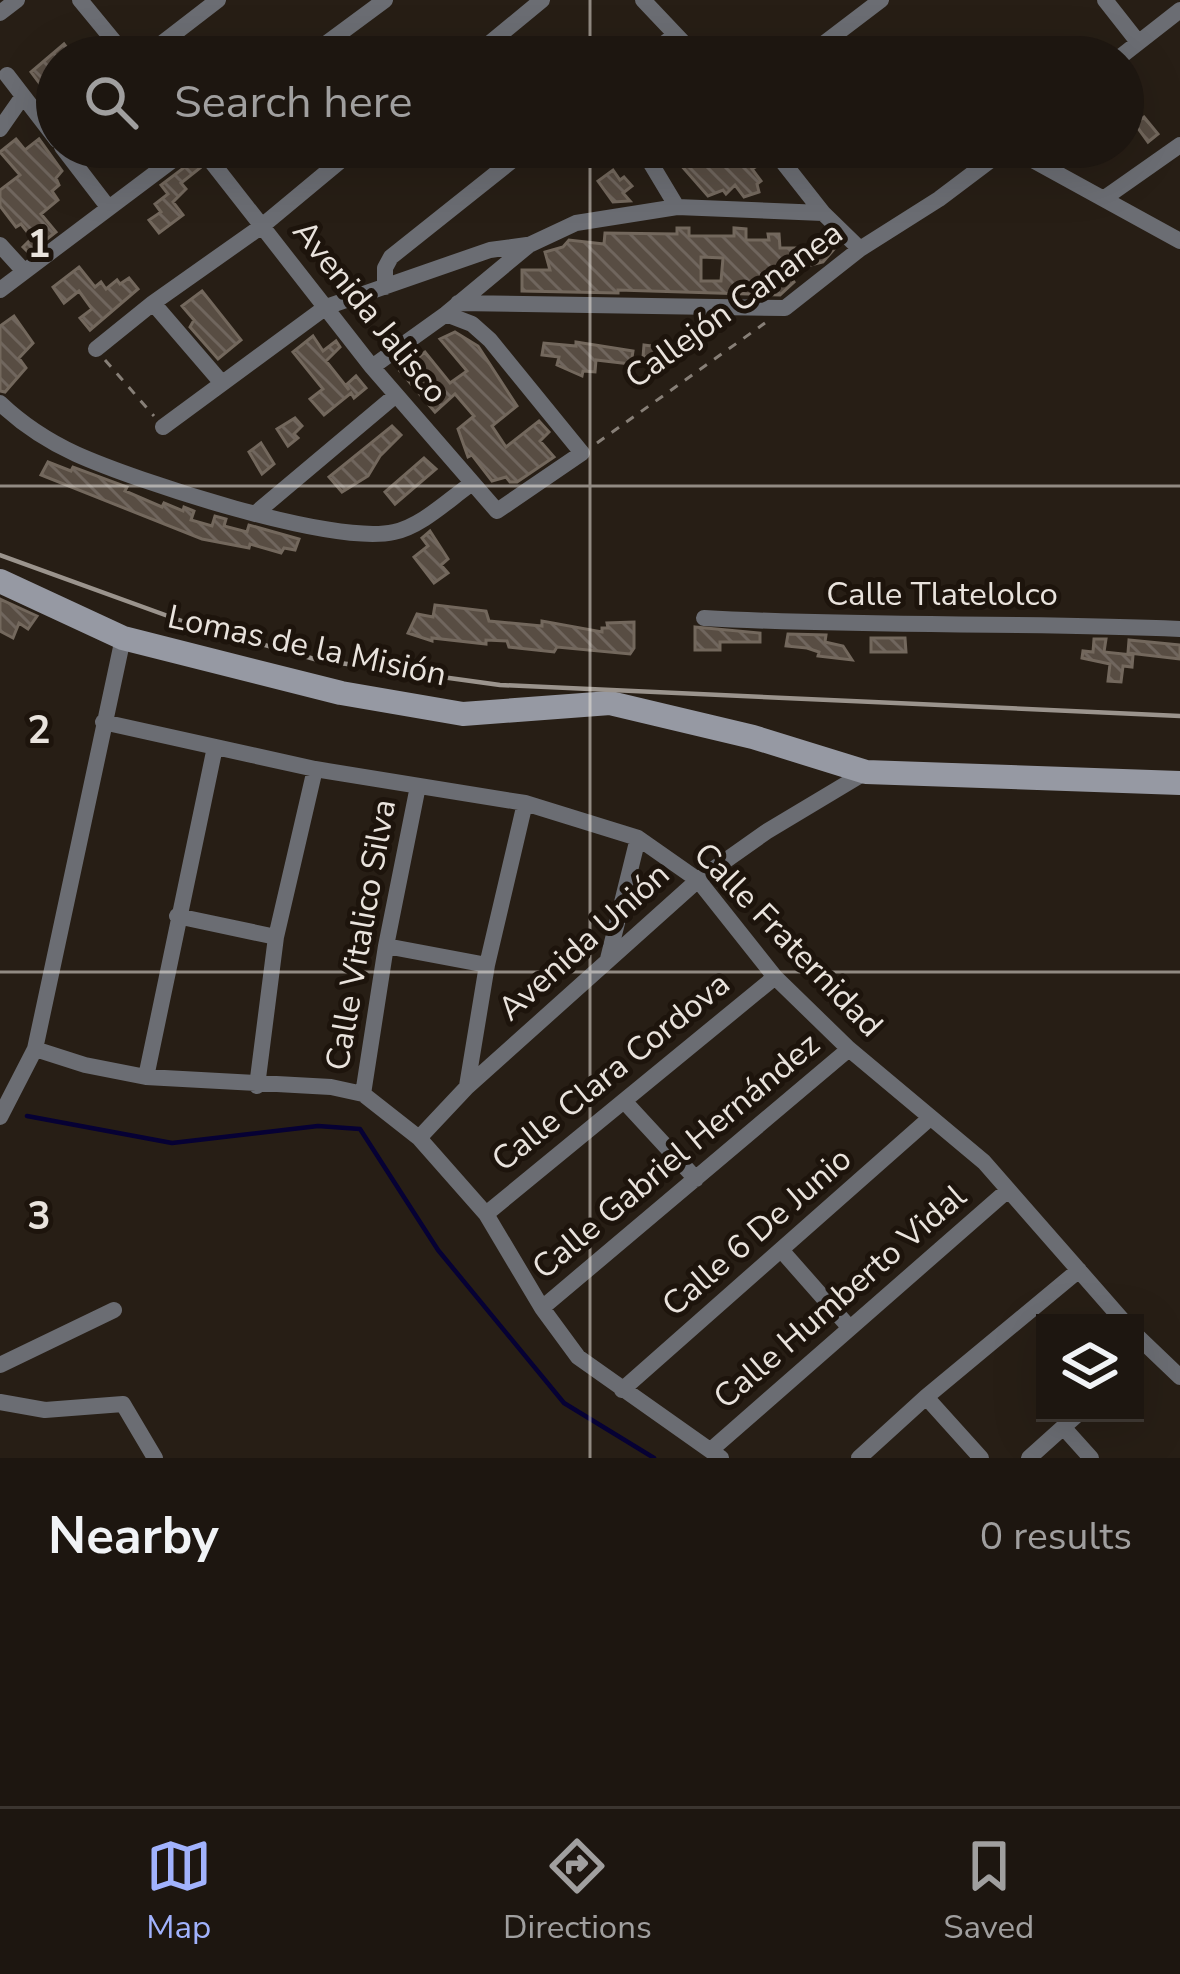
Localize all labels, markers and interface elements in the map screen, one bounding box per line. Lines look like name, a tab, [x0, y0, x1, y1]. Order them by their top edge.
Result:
search box	[36, 36, 1144, 168]
icon: search	[78, 69, 144, 135]
text: Search here	[174, 72, 413, 133]
street label: Avenida Jalisco	[282, 211, 458, 413]
street label: Callejón Cananea	[616, 211, 852, 399]
text: 1	[27, 218, 51, 271]
street label: Calle Tlatelolco	[826, 572, 1058, 617]
street label: Lomas de la Misión	[164, 594, 450, 698]
text: 2	[27, 704, 51, 757]
street label: Calle Vitalico Silva	[315, 796, 407, 1074]
street label: Calle Fraternidad	[683, 833, 893, 1047]
street label: Avenida Unión	[488, 853, 680, 1031]
street label: Calle Clara Cordova	[483, 962, 739, 1182]
street label: Calle Gabriel Hernández	[523, 1022, 829, 1290]
street label: Calle 6 De Junio	[653, 1137, 861, 1327]
street label: Calle Humberto Vidal	[704, 1175, 976, 1419]
text: 3	[27, 1190, 51, 1243]
map controls	[1036, 1314, 1144, 1422]
button: layers	[1036, 1314, 1144, 1422]
text: Nearby	[48, 1501, 219, 1571]
text: 0 results	[980, 1510, 1132, 1563]
tab: Map	[146, 1833, 212, 1950]
tab: Directions	[503, 1833, 652, 1950]
tab: Saved	[943, 1833, 1034, 1950]

